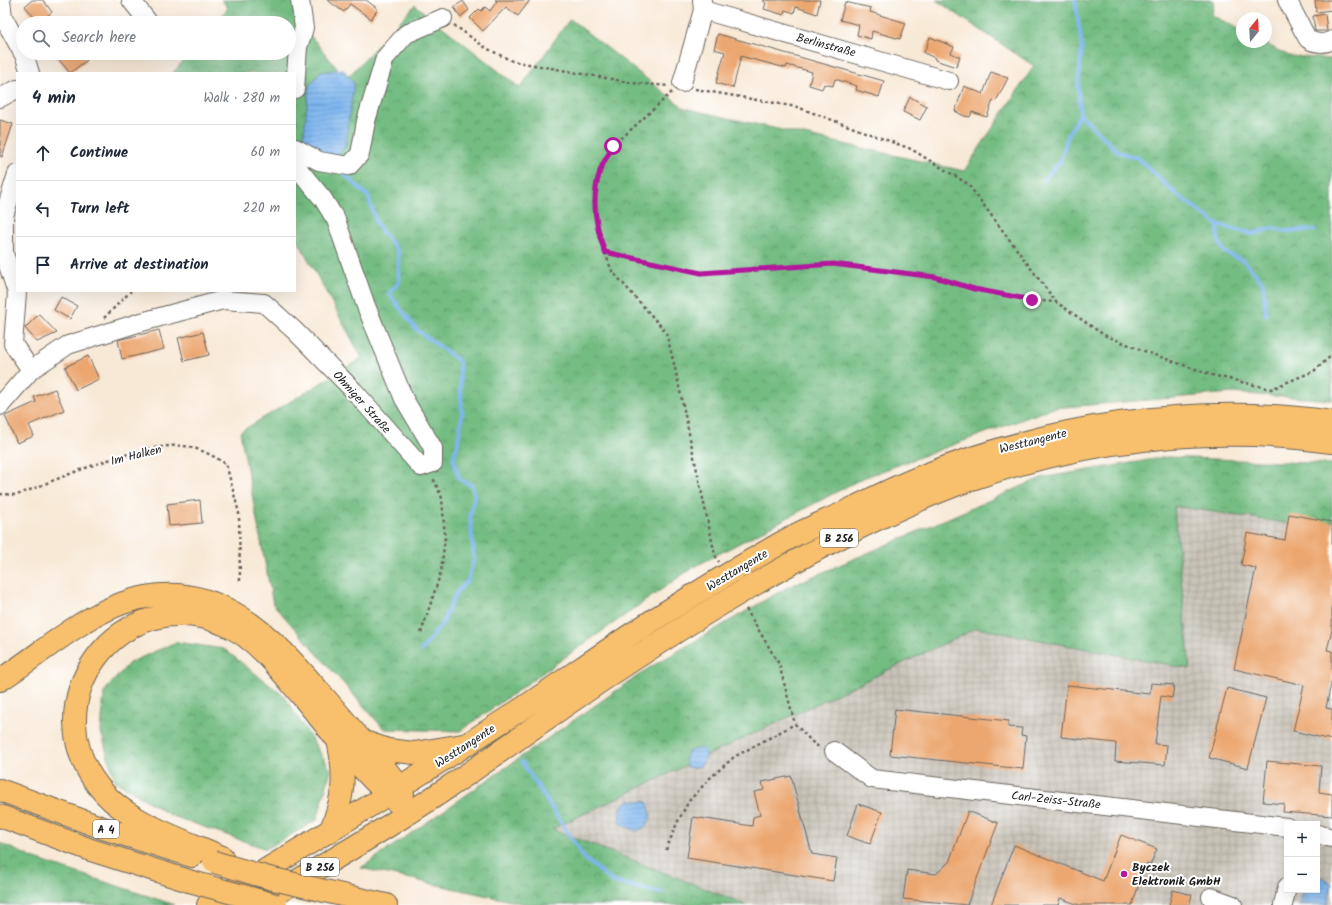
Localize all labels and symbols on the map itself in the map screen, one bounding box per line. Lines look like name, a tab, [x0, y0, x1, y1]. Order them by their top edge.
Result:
north arrow	[1236, 12, 1272, 48]
street label: Berlinstraße	[794, 28, 858, 63]
route start	[604, 137, 622, 155]
route end	[1023, 291, 1041, 309]
street label: Ohmiger Straße	[328, 367, 396, 439]
street label: Westtangente	[997, 424, 1069, 459]
street label: Im Halken	[109, 440, 164, 471]
road number: B 256	[820, 529, 858, 547]
street label: Westtangente	[703, 544, 772, 596]
street label: Westtangente	[431, 719, 500, 773]
street label: Carl-Zeiss-Straße	[1010, 786, 1102, 815]
road number: A 4	[93, 820, 119, 838]
road number: B 256	[301, 858, 339, 876]
place label: Byczek Elektronik GmbH	[1132, 858, 1221, 891]
marker: Byczek Elektronik GmbH	[1119, 869, 1129, 879]

